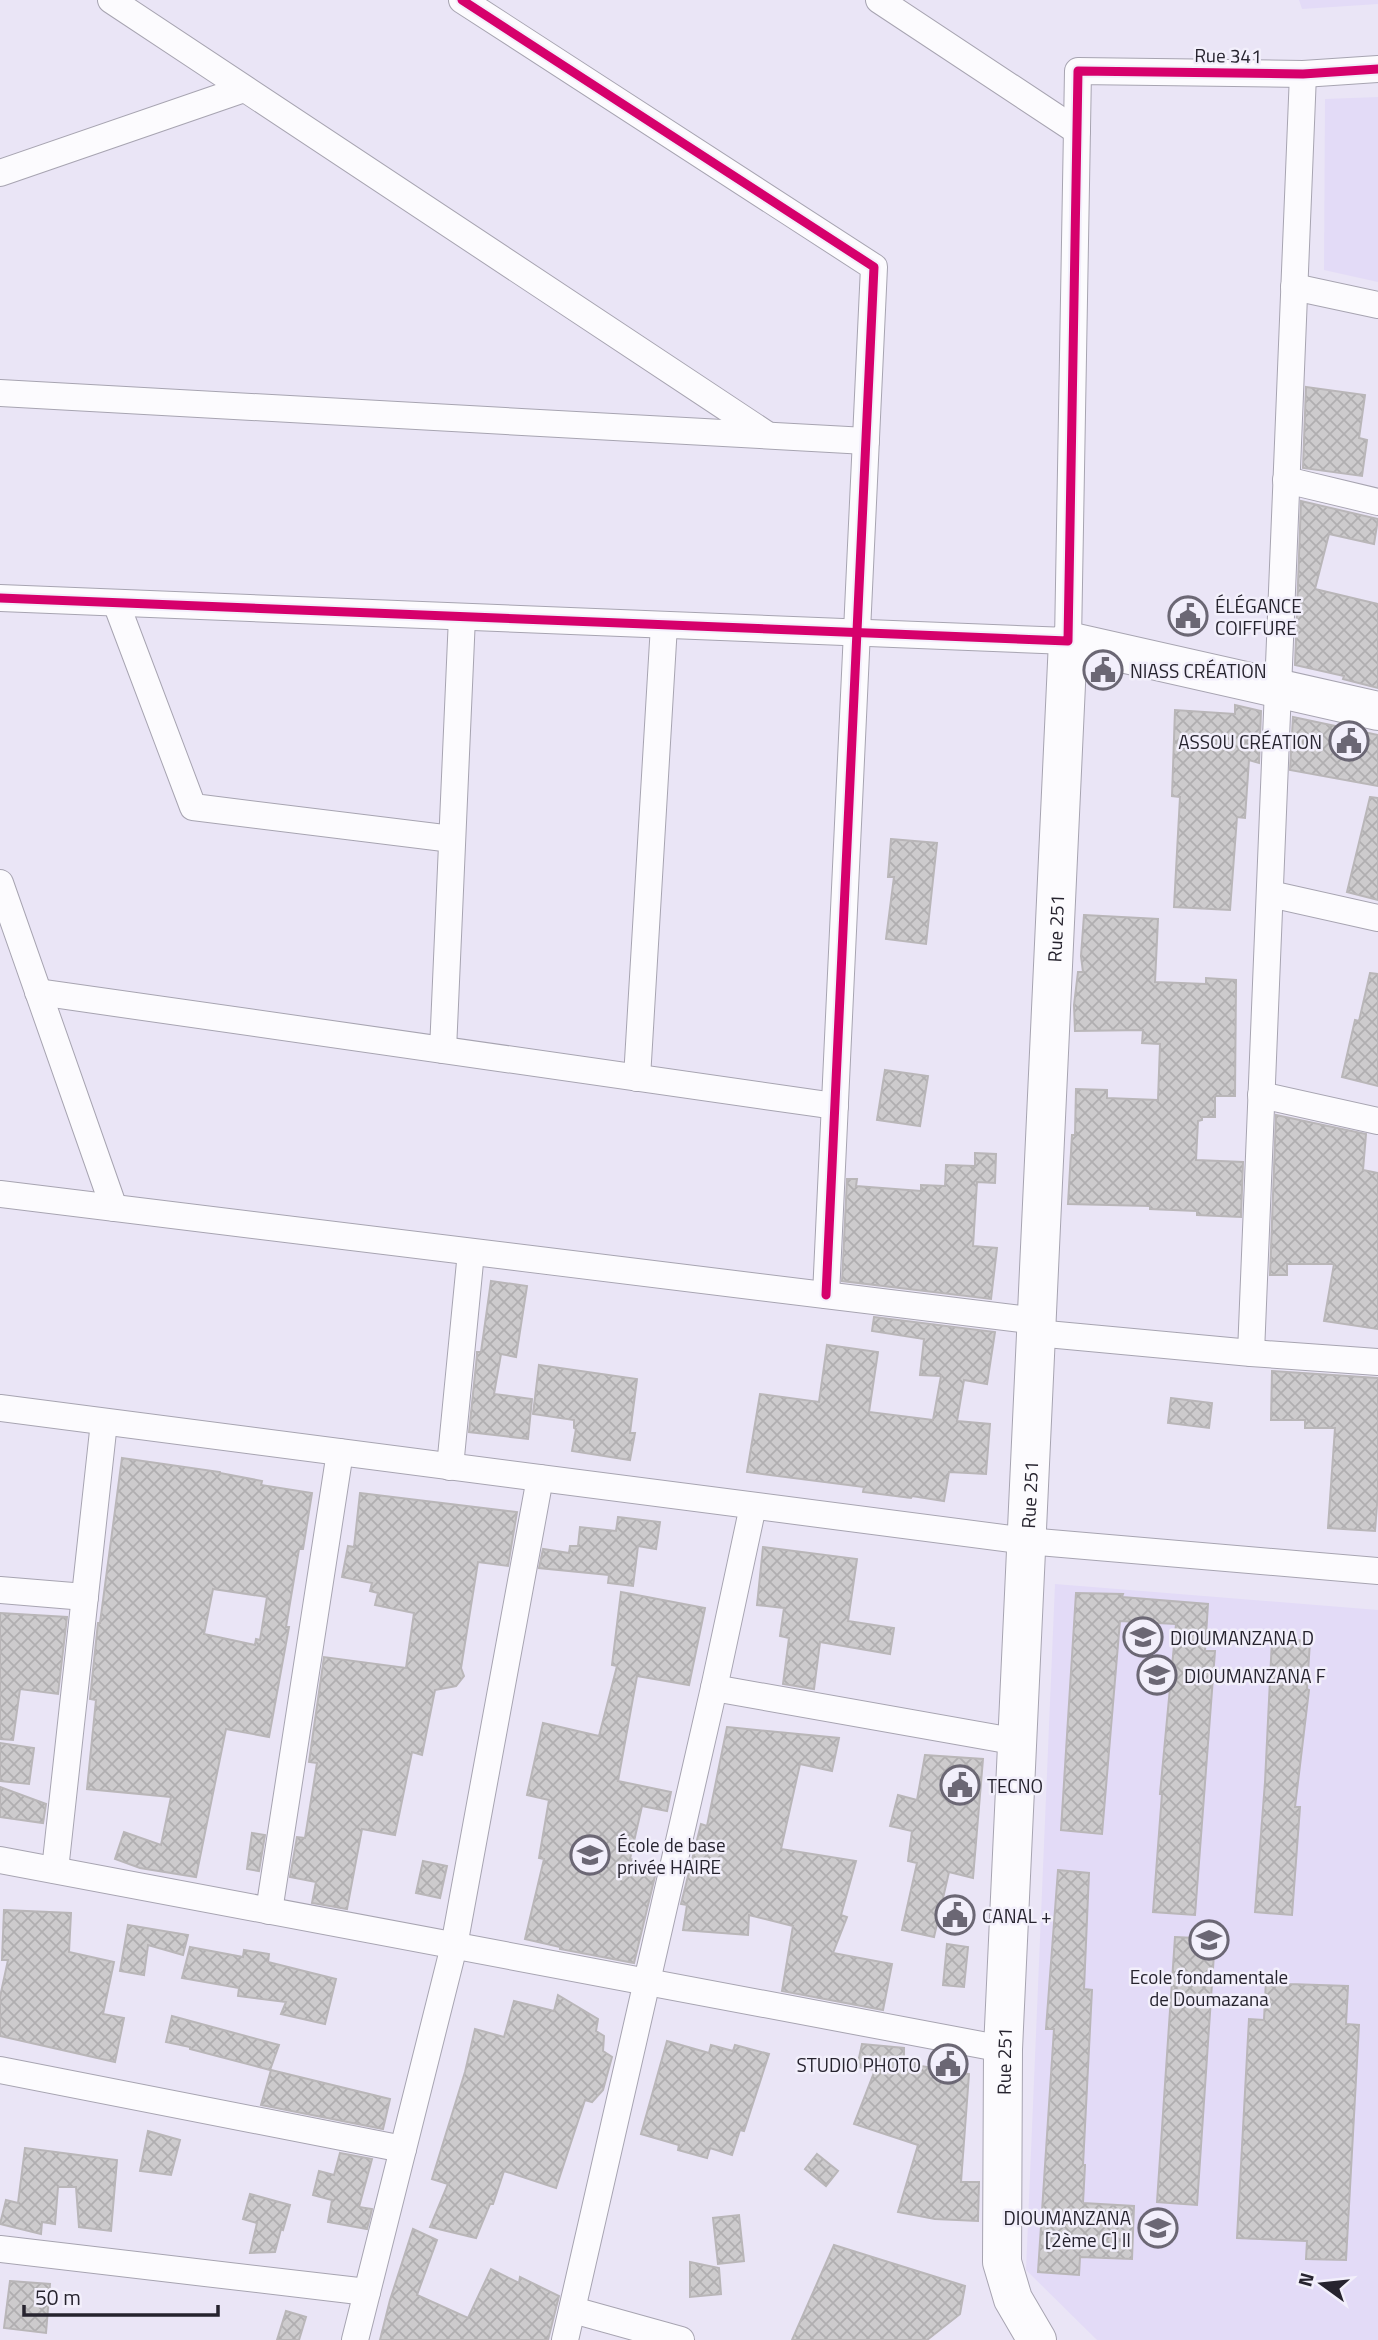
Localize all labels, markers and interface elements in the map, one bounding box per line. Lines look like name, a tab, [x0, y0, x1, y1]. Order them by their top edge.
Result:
street label: Rue 341	[1194, 40, 1262, 70]
place label: ÉLÉGANCE COIFFURE	[1215, 591, 1302, 642]
public building icon: ÉLÉGANCE COIFFURE	[1167, 595, 1209, 637]
public building icon: NIASS CRÉATION	[1082, 649, 1124, 691]
place label: NIASS CRÉATION	[1130, 656, 1267, 685]
public building icon: ASSOU CRÉATION	[1328, 720, 1370, 762]
place label: ASSOU CRÉATION	[1178, 727, 1322, 756]
street label: Rue 251	[1039, 894, 1071, 963]
street label: Rue 251	[1013, 1460, 1045, 1529]
school or university icon: DIOUMANZANA D	[1122, 1616, 1164, 1658]
place label: DIOUMANZANA D	[1170, 1623, 1314, 1652]
school or university icon: DIOUMANZANA F	[1136, 1654, 1178, 1696]
place label: DIOUMANZANA F	[1184, 1661, 1326, 1690]
public building icon: TECNO	[939, 1764, 981, 1806]
place label: TECNO	[987, 1771, 1043, 1800]
place label: École de base privée HAIRE	[617, 1830, 725, 1881]
school or university icon: École de base privée HAIRE	[569, 1834, 611, 1876]
public building icon: CANAL +	[934, 1894, 976, 1936]
place label: CANAL +	[982, 1901, 1052, 1930]
school or university icon: Ecole fondamentale de Doumazana	[1188, 1919, 1230, 1961]
place label: Ecole fondamentale de Doumazana	[1130, 1962, 1288, 2013]
street label: Rue 251	[988, 2027, 1018, 2095]
public building icon: STUDIO PHOTO	[927, 2043, 969, 2085]
place label: STUDIO PHOTO	[796, 2050, 921, 2079]
place label: DIOUMANZANA [2ème C] II	[1003, 2203, 1131, 2254]
school or university icon: DIOUMANZANA [2ème C] II	[1137, 2207, 1179, 2249]
north arrow	[1287, 2249, 1357, 2319]
text: N	[1289, 2269, 1321, 2290]
scale bar	[24, 2274, 219, 2318]
text: 50 m	[35, 2281, 81, 2313]

